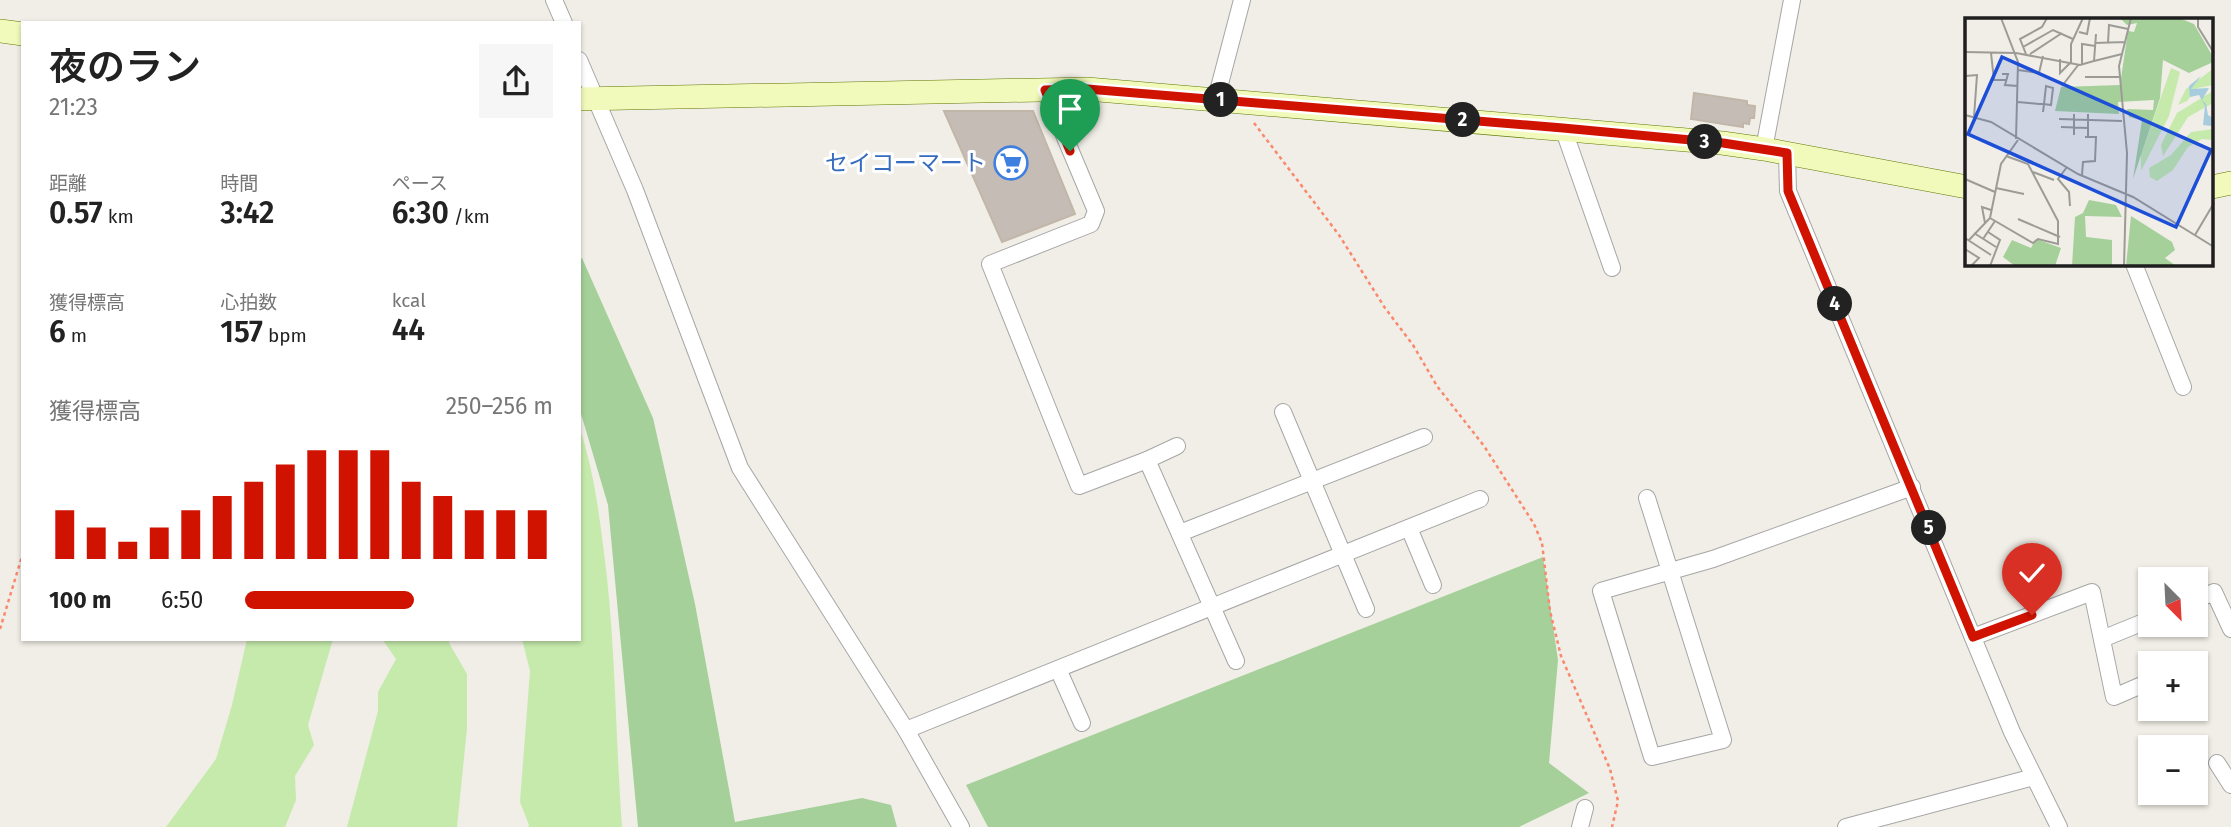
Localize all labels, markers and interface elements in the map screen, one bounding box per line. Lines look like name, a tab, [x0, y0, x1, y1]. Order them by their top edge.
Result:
inset map	[1965, 18, 2214, 266]
text: 夜のラン	[49, 44, 201, 90]
button: share	[479, 44, 553, 118]
pin	[1040, 79, 1100, 151]
pin: 1	[1204, 82, 1238, 118]
text: 1	[1216, 88, 1225, 111]
icon: arrive	[1051, 90, 1089, 128]
text: 21:23	[49, 93, 98, 121]
pin: 2	[1446, 102, 1480, 138]
text: 2	[1458, 108, 1467, 131]
pin: 3	[1688, 124, 1722, 160]
text: 3	[1700, 130, 1709, 153]
supermarket icon: セイコーマート	[992, 144, 1030, 182]
place label: セイコーマート	[825, 149, 986, 177]
text: 距離	[49, 172, 87, 195]
text: 時間	[220, 172, 258, 195]
text: ペース	[392, 172, 448, 195]
text: 0.57	[49, 195, 103, 231]
text: 3:42	[220, 195, 274, 231]
text: 6:30	[392, 195, 449, 231]
text: km	[103, 205, 134, 228]
text: /km	[449, 205, 490, 228]
pin: 4	[1818, 286, 1853, 322]
text: kcal	[392, 289, 426, 312]
text: 獲得標高	[49, 291, 125, 314]
text: 心拍数	[220, 291, 277, 314]
text: 4	[1829, 292, 1840, 315]
text: 44	[392, 312, 425, 348]
text: 6	[49, 314, 66, 350]
text: 157	[220, 314, 263, 350]
text: m	[66, 324, 87, 347]
text: bpm	[263, 324, 307, 347]
text: 250–256 m	[446, 392, 553, 420]
text: 獲得標高	[49, 397, 141, 425]
pin: 5	[1912, 510, 1946, 546]
text: 5	[1923, 516, 1934, 539]
pin	[2002, 543, 2062, 615]
icon: check	[2013, 554, 2051, 592]
north arrow	[2138, 567, 2208, 637]
map controls	[2138, 567, 2208, 805]
text: 100 m	[49, 586, 111, 614]
text: 6:50	[161, 586, 203, 614]
button: +	[2138, 651, 2208, 721]
button: −	[2138, 735, 2208, 805]

